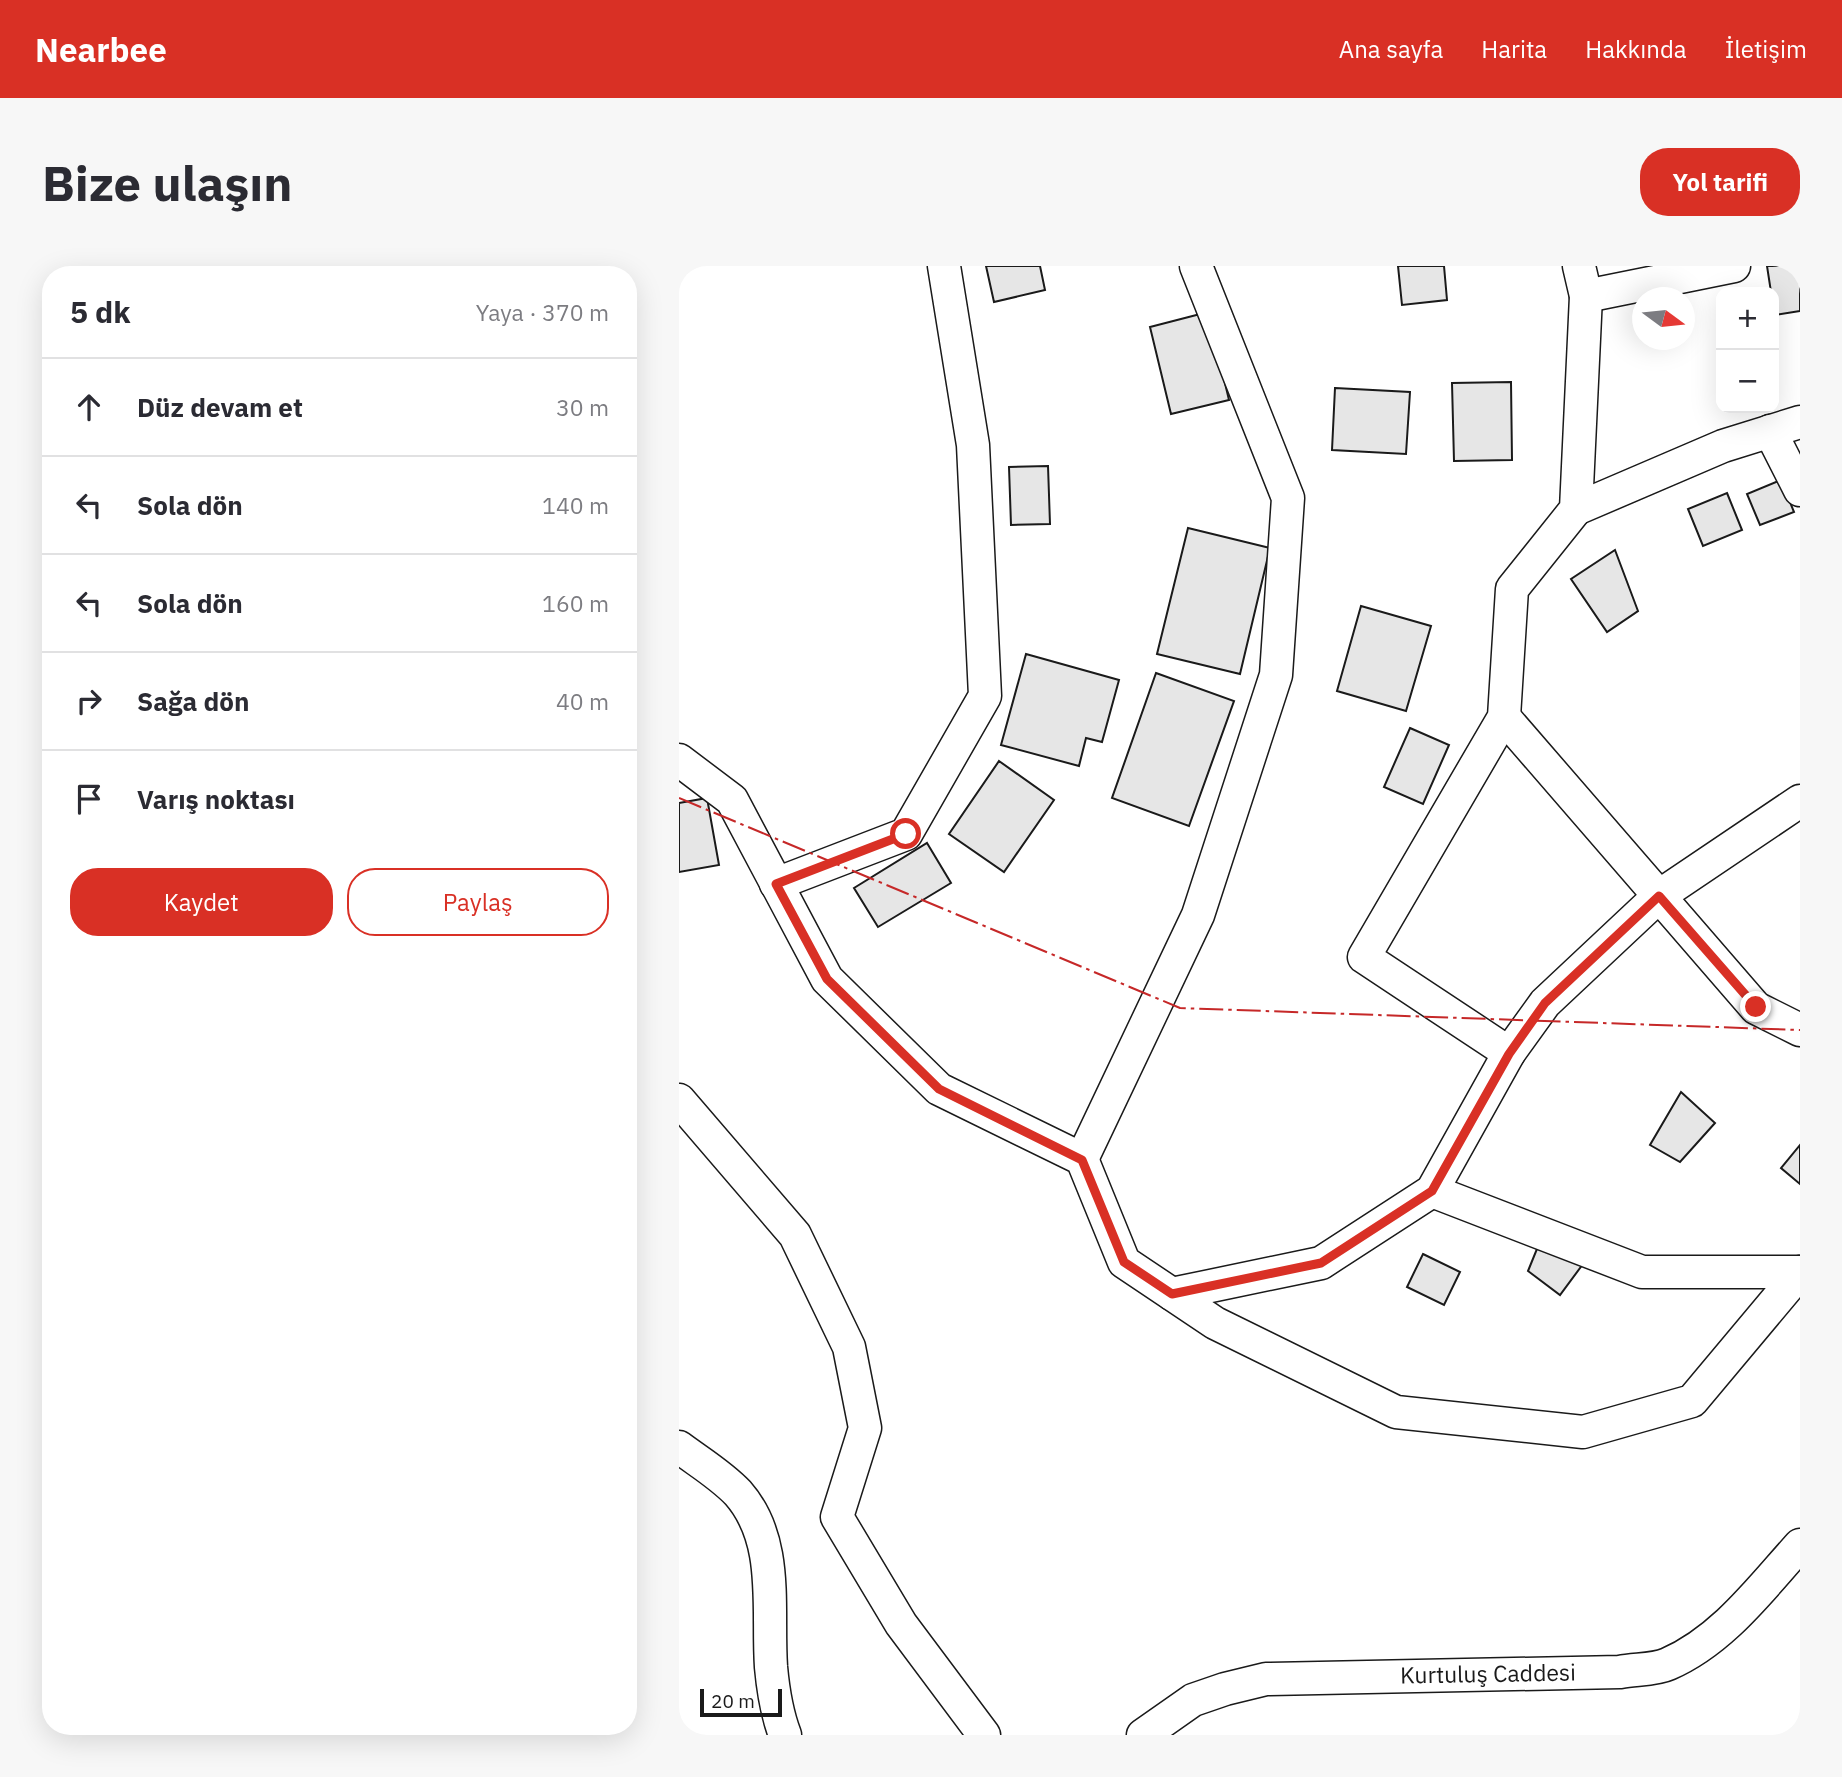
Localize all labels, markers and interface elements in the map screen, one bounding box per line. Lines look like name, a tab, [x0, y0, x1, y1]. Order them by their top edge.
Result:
text: Nearbee	[35, 28, 167, 71]
text: Ana sayfa	[1339, 33, 1443, 65]
text: Harita	[1481, 33, 1547, 65]
text: Hakkında	[1585, 33, 1687, 65]
text: İletişim	[1725, 33, 1807, 65]
button: Yol tarifi	[1640, 148, 1800, 216]
text: Bize ulaşın	[42, 151, 292, 214]
north arrow	[1632, 287, 1695, 350]
map controls	[1716, 287, 1779, 413]
button: +	[1716, 287, 1779, 350]
text: 5 dk	[70, 292, 131, 331]
text: Yaya · 370 m	[476, 297, 609, 327]
button: −	[1716, 350, 1779, 413]
icon: ahead	[70, 388, 108, 426]
text: Düz devam et	[137, 390, 303, 424]
text: 30 m	[556, 392, 609, 422]
icon: left	[70, 486, 108, 524]
text: Sola dön	[137, 488, 243, 522]
text: 140 m	[542, 490, 609, 520]
icon: left	[70, 584, 108, 622]
text: Sola dön	[137, 586, 243, 620]
text: 160 m	[542, 588, 609, 618]
icon: right	[70, 682, 108, 720]
text: Sağa dön	[137, 684, 249, 718]
text: 40 m	[556, 686, 609, 716]
icon: arrive	[70, 780, 108, 818]
text: Varış noktası	[137, 782, 295, 816]
route start	[890, 818, 921, 849]
button: Kaydet	[70, 868, 333, 936]
button: Paylaş	[347, 868, 609, 936]
route end	[1740, 991, 1771, 1022]
street label: Kurtuluş Caddesi	[1400, 1656, 1576, 1690]
scale bar	[700, 1686, 782, 1718]
text: 20 m	[711, 1689, 755, 1713]

